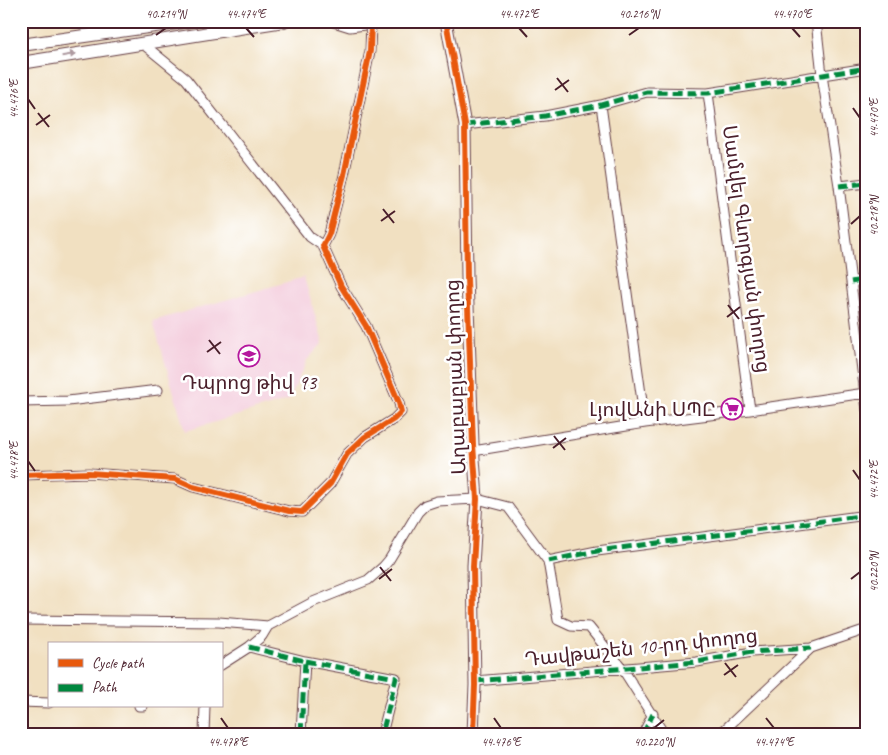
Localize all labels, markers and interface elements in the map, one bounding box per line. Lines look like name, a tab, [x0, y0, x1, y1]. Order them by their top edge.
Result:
text: 40.214°N	[146, 6, 188, 22]
text: 44.474°E	[226, 6, 267, 22]
text: 44.472°E	[499, 6, 540, 22]
text: 40.216°N	[619, 6, 661, 22]
text: 44.470°E	[772, 6, 813, 22]
one-way arrow	[62, 51, 78, 59]
text: 44.476°E	[6, 78, 22, 119]
text: 44.470°E	[866, 97, 882, 138]
street label: Սամվել Գևորգյան փողոց	[717, 124, 776, 375]
text: 40.218°N	[866, 194, 882, 236]
street label: Աղաբաբյան փողոց	[440, 279, 471, 475]
school or university icon: Դպրոց թիվ 93	[237, 344, 261, 368]
place label: Դպրոց թիվ 93	[182, 370, 318, 395]
place label: ԼյովԱնի ՍՊԸ	[589, 397, 716, 422]
supermarket icon: ԼյովԱնի ՍՊԸ	[720, 397, 744, 421]
text: 44.478°E	[6, 440, 22, 481]
text: 44.472°E	[866, 459, 882, 500]
text: 40.220°N	[866, 550, 882, 592]
street label: Դավթաշեն 10-րդ փողոց	[523, 623, 759, 672]
legend	[48, 642, 222, 708]
text: Cycle path	[92, 654, 144, 673]
text: Path	[92, 678, 118, 697]
text: 44.478°E	[208, 734, 249, 750]
text: 44.476°E	[481, 734, 522, 750]
text: 40.220°N	[634, 734, 676, 750]
text: 44.474°E	[754, 734, 795, 750]

